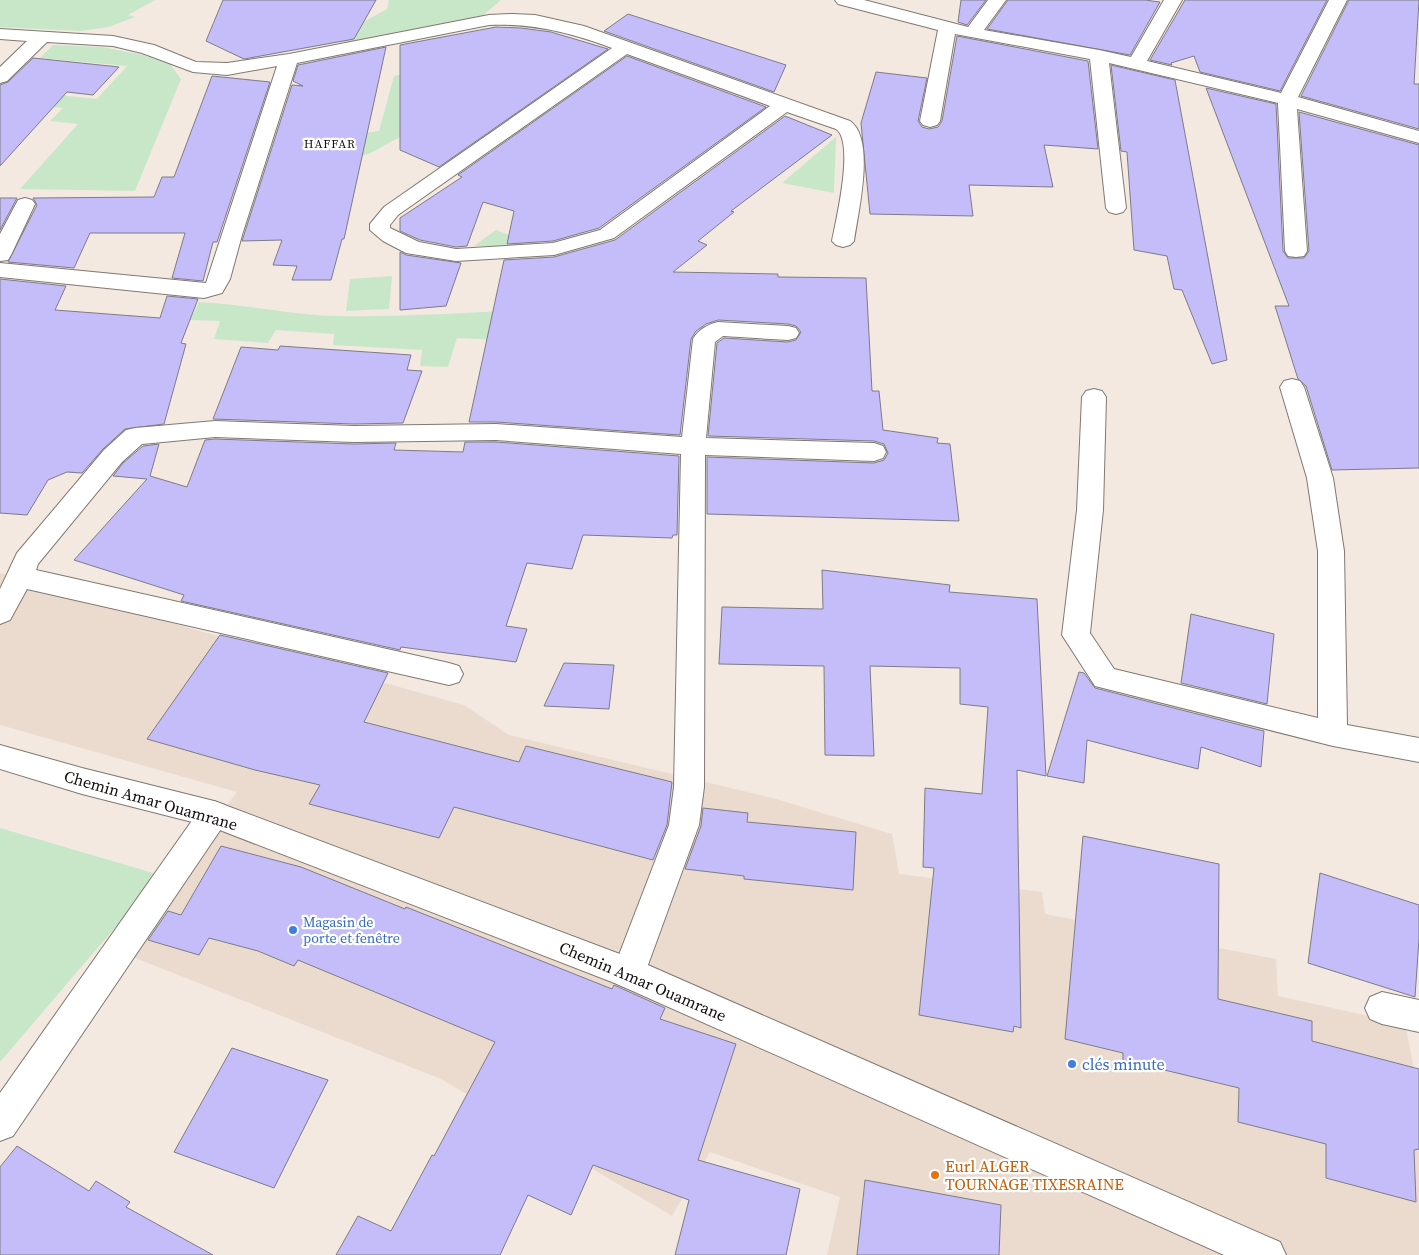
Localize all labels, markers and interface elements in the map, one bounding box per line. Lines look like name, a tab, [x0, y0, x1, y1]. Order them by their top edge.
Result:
district label: HAFFAR	[304, 136, 356, 152]
street label: Chemin Amar Ouamrane	[62, 765, 240, 835]
place label: Magasin de porte et fenêtre	[303, 912, 400, 948]
marker: Magasin de porte et fenêtre	[287, 924, 299, 936]
street label: Chemin Amar Ouamrane	[556, 936, 730, 1026]
place label: clés minute	[1082, 1053, 1165, 1075]
marker: clés minute	[1066, 1058, 1078, 1070]
place label: Eurl ALGER TOURNAGE TIXESRAINE	[945, 1155, 1124, 1195]
marker: Eurl ALGER TOURNAGE TIXESRAINE	[929, 1169, 941, 1181]

